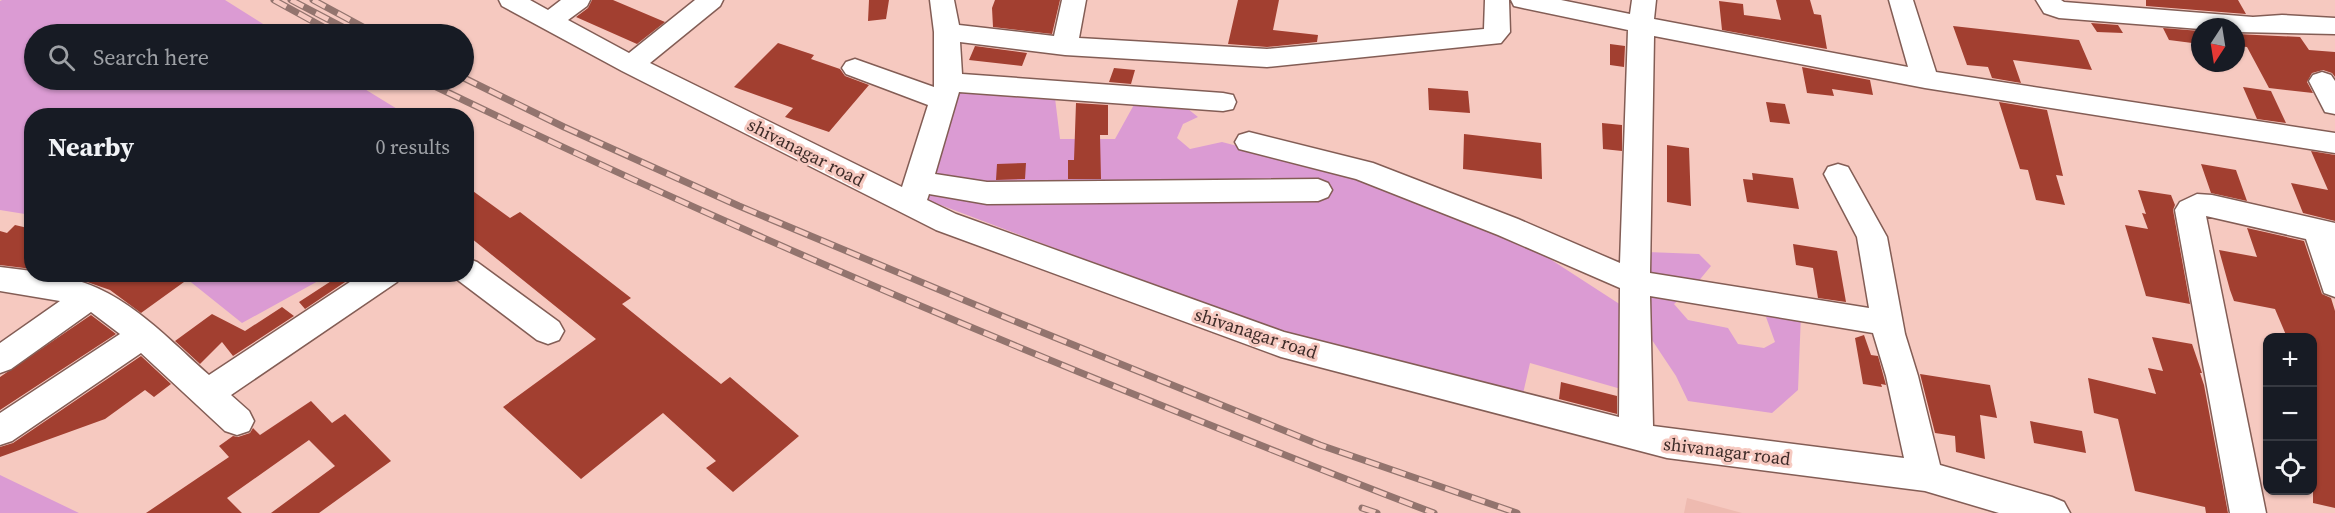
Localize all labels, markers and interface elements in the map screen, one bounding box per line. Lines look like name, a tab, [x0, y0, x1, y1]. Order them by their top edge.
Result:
north arrow	[2191, 18, 2245, 72]
search box	[24, 24, 474, 90]
icon: search	[45, 41, 78, 74]
text: Search here	[93, 42, 209, 72]
street label: shivanagar road	[743, 112, 869, 192]
text: Nearby	[48, 129, 134, 165]
text: 0 results	[375, 133, 450, 161]
street label: shivanagar road	[1191, 301, 1321, 365]
map controls	[2263, 333, 2317, 495]
button: +	[2263, 333, 2317, 387]
button: −	[2263, 387, 2317, 441]
street label: shivanagar road	[1662, 431, 1792, 471]
button: locate	[2263, 441, 2317, 495]

